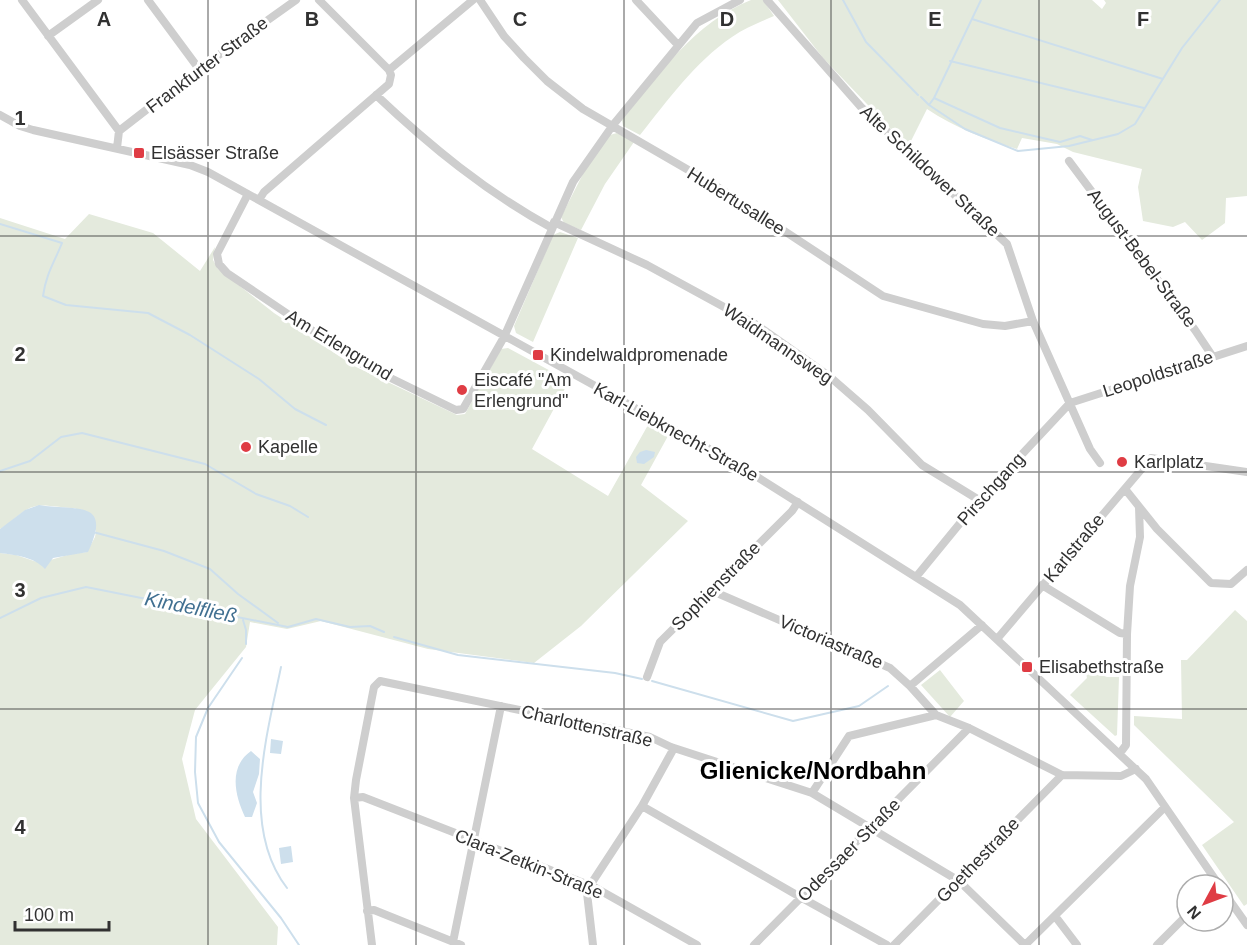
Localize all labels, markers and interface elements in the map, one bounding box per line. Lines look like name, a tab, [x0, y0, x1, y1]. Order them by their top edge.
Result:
text: A	[97, 8, 111, 30]
text: B	[305, 8, 319, 30]
text: C	[513, 8, 527, 30]
text: D	[720, 8, 734, 30]
text: E	[928, 8, 942, 30]
text: F	[1137, 8, 1149, 30]
street label: Frankfurter Straße	[142, 13, 272, 117]
street label: Alte Schildower Straße	[856, 101, 1004, 241]
text: 1	[14, 107, 26, 129]
place label: Elsässer Straße	[151, 143, 279, 163]
marker: Elsässer Straße	[132, 146, 146, 160]
street label: Hubertusallee	[684, 163, 788, 239]
street label: August-Bebel-Straße	[1083, 185, 1201, 331]
street label: Waidmannsweg	[720, 300, 836, 388]
street label: Am Erlengrund	[282, 306, 396, 384]
text: 2	[14, 343, 26, 365]
place label: Kindelwaldpromenade	[550, 345, 728, 365]
street label: Leopoldstraße	[1100, 347, 1216, 401]
marker: Kindelwaldpromenade	[531, 348, 545, 362]
place label: Eiscafé "Am Erlengrund"	[474, 370, 571, 411]
street label: Karl-Liebknecht-Straße	[590, 378, 762, 486]
marker: Eiscafé "Am Erlengrund"	[455, 383, 469, 397]
place label: Kapelle	[258, 437, 318, 457]
marker: Kapelle	[239, 440, 253, 454]
street label: Pirschgang	[953, 449, 1029, 529]
place label: Karlplatz	[1134, 452, 1204, 472]
marker: Karlplatz	[1115, 455, 1129, 469]
street label: Karlstraße	[1040, 510, 1108, 586]
street label: Sophienstraße	[668, 538, 764, 634]
text: 3	[14, 579, 26, 601]
water label: Kindelfließ	[143, 587, 239, 627]
street label: Victoriastraße	[776, 611, 886, 673]
place label: Elisabethstraße	[1039, 657, 1164, 677]
marker: Elisabethstraße	[1020, 660, 1034, 674]
street label: Charlottenstraße	[519, 701, 655, 751]
district label: Glienicke/Nordbahn	[700, 757, 926, 784]
street label: Odessaer Straße	[793, 794, 905, 906]
street label: Goethestraße	[933, 813, 1023, 907]
text: 4	[14, 816, 26, 838]
street label: Clara-Zetkin-Straße	[452, 825, 606, 903]
north arrow	[1175, 873, 1235, 933]
scale bar	[15, 894, 110, 932]
text: N	[1184, 903, 1204, 922]
text: 100 m	[24, 905, 74, 925]

